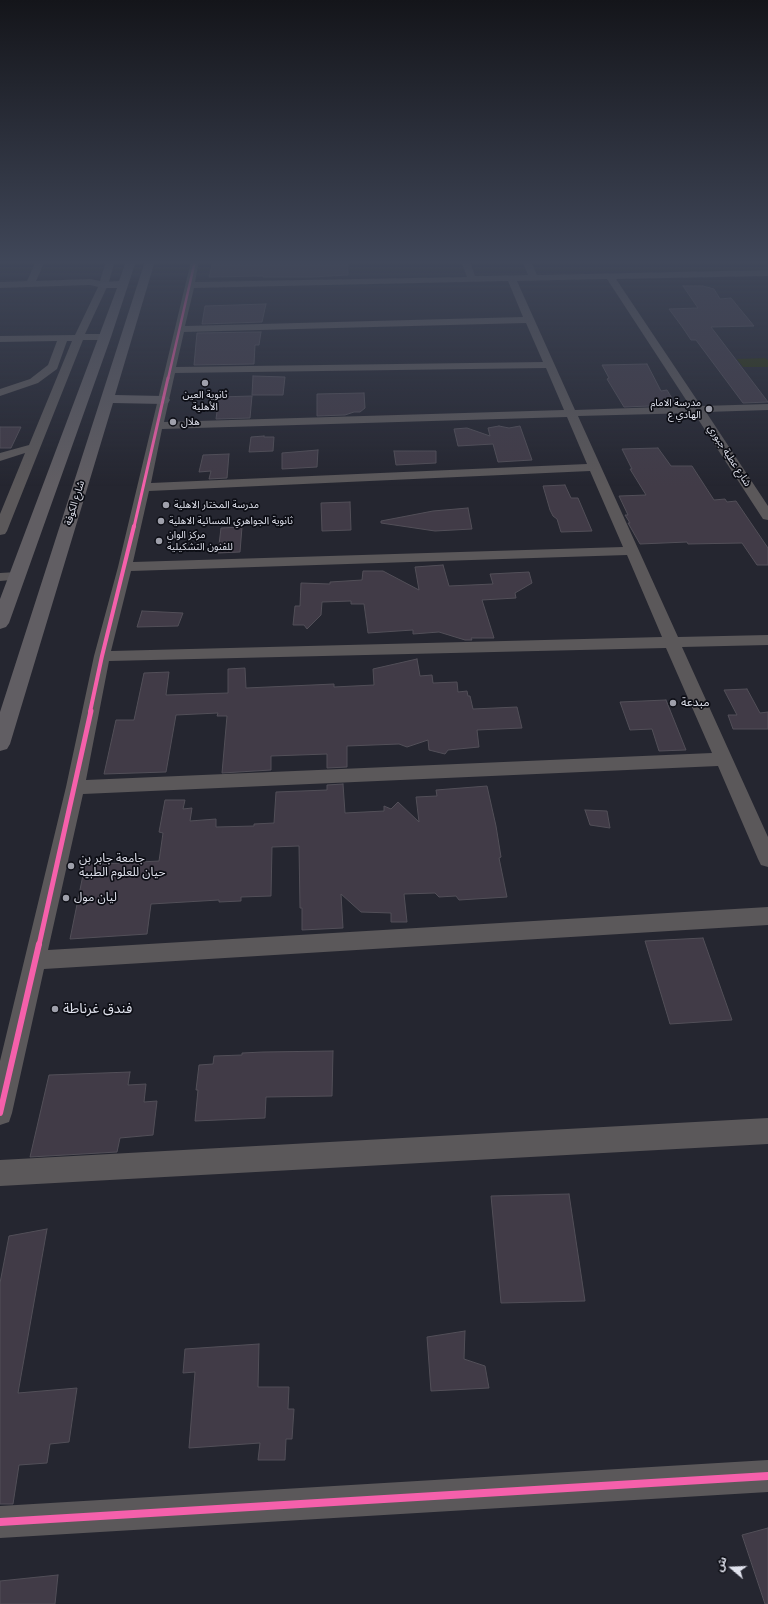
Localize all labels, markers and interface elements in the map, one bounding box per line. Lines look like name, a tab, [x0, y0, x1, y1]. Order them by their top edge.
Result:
marker: ثانوية العين الأهلية	[200, 378, 210, 388]
place label: ثانوية العين الأهلية	[182, 389, 228, 412]
place label: مدرسة الامام الهادي ع	[651, 397, 701, 420]
marker: مدرسة الامام الهادي ع	[704, 404, 714, 414]
place label: هلال	[181, 416, 200, 428]
marker: هلال	[168, 417, 178, 427]
street label: شارع عطية جبوري	[705, 423, 753, 489]
street label: شارع الكوفة	[62, 479, 88, 527]
place label: مدرسة المختار الاهلية	[174, 499, 259, 511]
marker: مدرسة المختار الاهلية	[161, 500, 171, 510]
place label: ثانوية الجواهري المسائية الاهلية	[169, 515, 293, 527]
marker: ثانوية الجواهري المسائية الاهلية	[156, 516, 166, 526]
place label: مركز الوان للفنون التشكيلية	[167, 529, 233, 552]
marker: مركز الوان للفنون التشكيلية	[154, 536, 164, 546]
place label: مبدعة	[681, 696, 710, 710]
marker: مبدعة	[668, 698, 678, 708]
place label: جامعة جابر بن حيان للعلوم الطبية	[79, 852, 166, 880]
marker: جامعة جابر بن حيان للعلوم الطبية	[66, 861, 76, 871]
place label: ليان مول	[74, 891, 117, 905]
marker: ليان مول	[61, 893, 71, 903]
place label: فندق غرناطة	[63, 1001, 132, 1017]
marker: فندق غرناطة	[50, 1004, 60, 1014]
north arrow	[712, 1548, 752, 1588]
text: ش	[712, 1555, 730, 1574]

